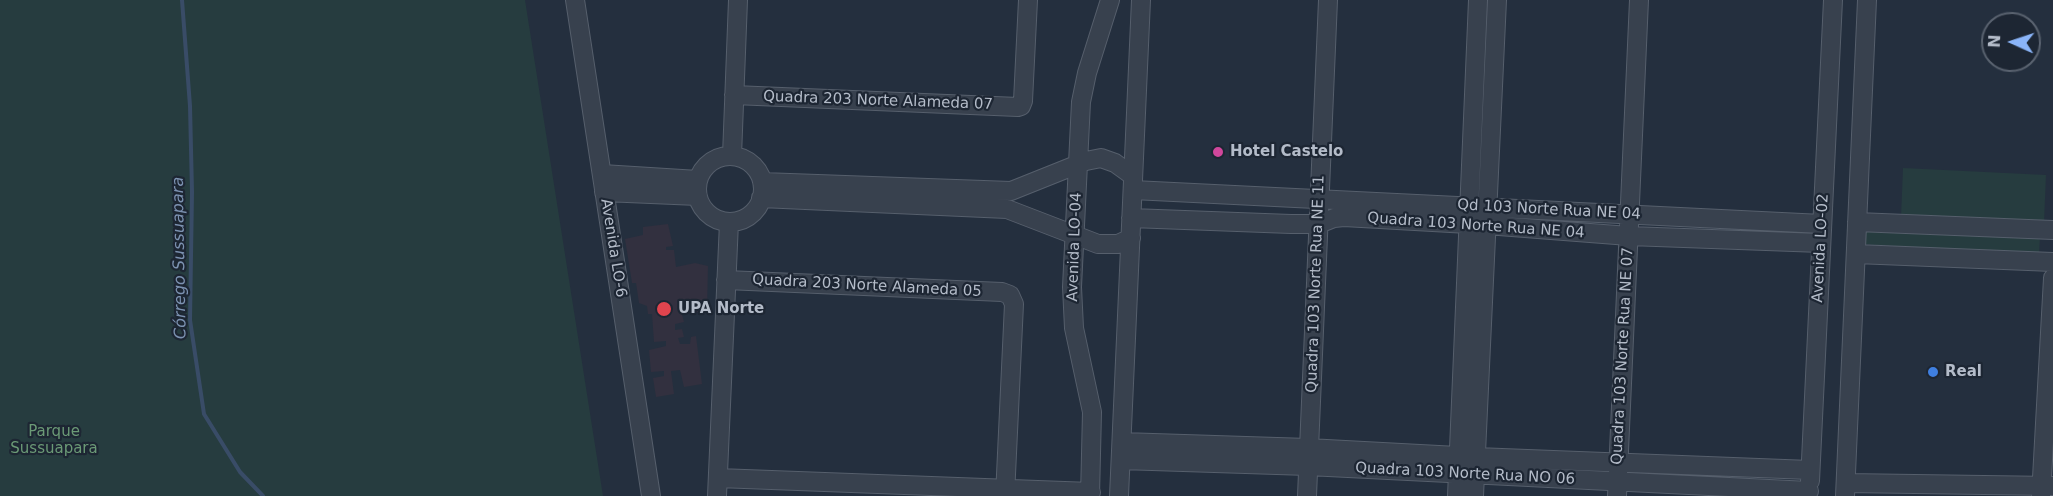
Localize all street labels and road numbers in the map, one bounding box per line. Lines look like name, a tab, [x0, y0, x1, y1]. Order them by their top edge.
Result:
street label: Quadra 203 Norte Alameda 07	[763, 88, 993, 114]
street label: Quadra 103 Norte Rua NE 11	[1303, 175, 1329, 393]
street label: Avenida LO-04	[1064, 192, 1086, 302]
street label: Avenida LO-02	[1809, 193, 1833, 303]
street label: Qd 103 Norte Rua NE 04	[1457, 196, 1641, 224]
street label: Avenida LO-6	[596, 197, 630, 299]
street label: Quadra 103 Norte Rua NE 04	[1367, 209, 1585, 243]
street label: Quadra 103 Norte Rua NE 07	[1608, 247, 1638, 465]
street label: Quadra 203 Norte Alameda 05	[752, 271, 982, 301]
street label: Quadra 103 Norte Rua NO 06	[1355, 459, 1575, 489]

